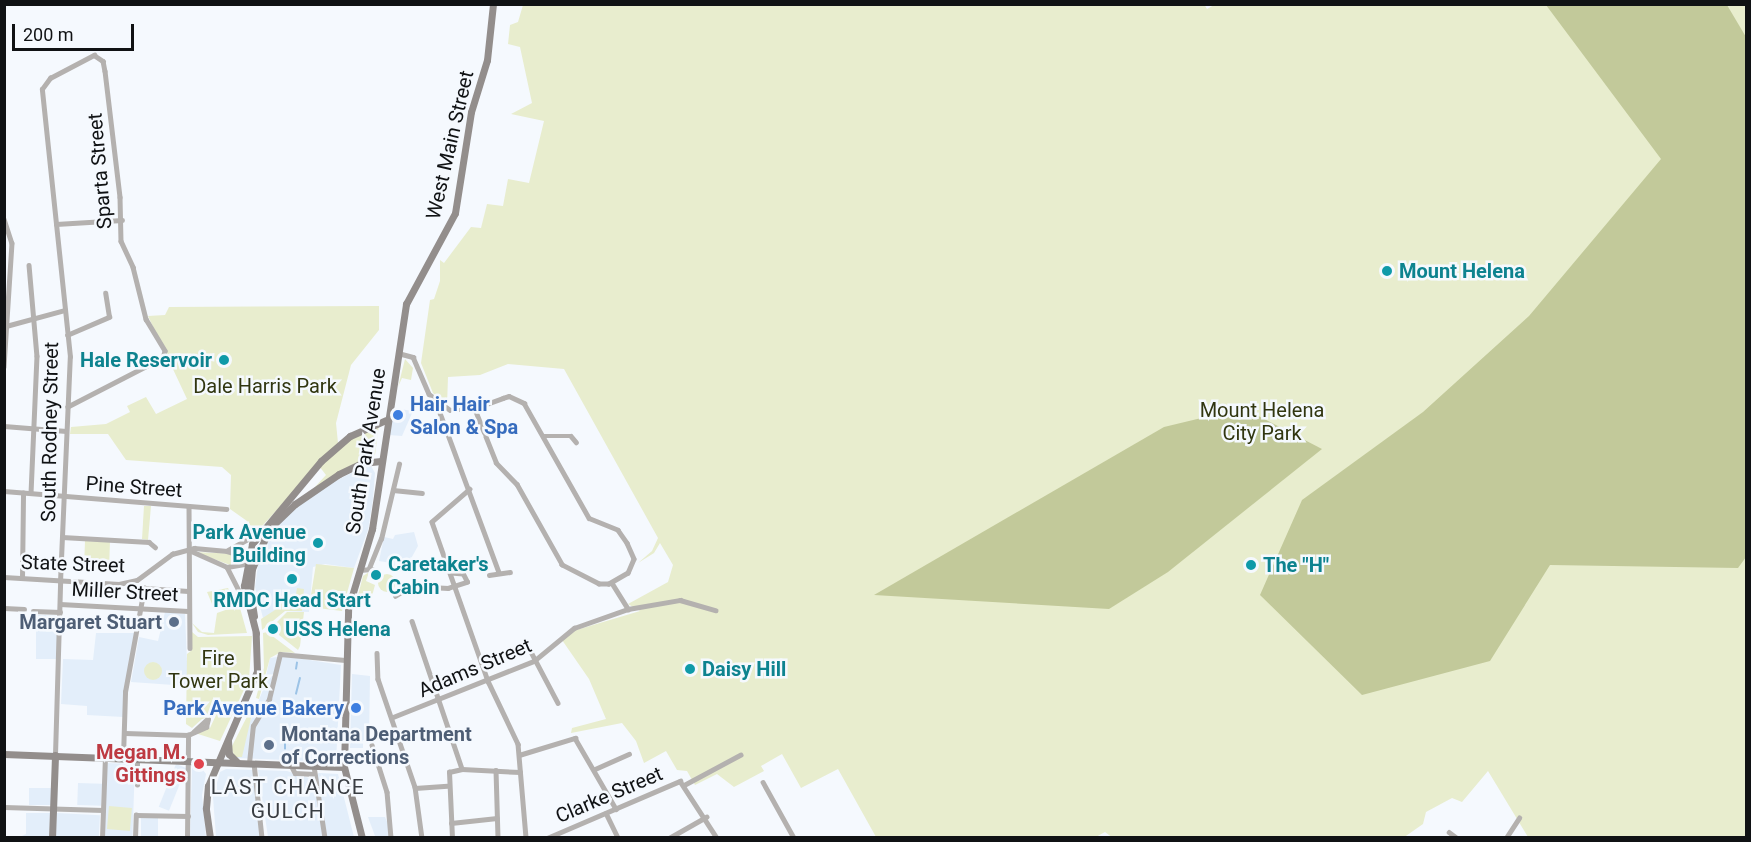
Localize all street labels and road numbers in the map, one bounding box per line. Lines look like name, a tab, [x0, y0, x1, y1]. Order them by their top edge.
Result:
street label: West Main Street	[421, 68, 479, 222]
street label: Sparta Street	[83, 112, 117, 230]
street label: South Rodney Street	[36, 342, 64, 522]
street label: South Park Avenue	[341, 366, 391, 536]
street label: Pine Street	[85, 472, 183, 502]
street label: State Street	[21, 550, 125, 578]
street label: Miller Street	[71, 577, 179, 607]
street label: Adams Street	[415, 633, 535, 703]
street label: Clarke Street	[552, 762, 666, 828]

